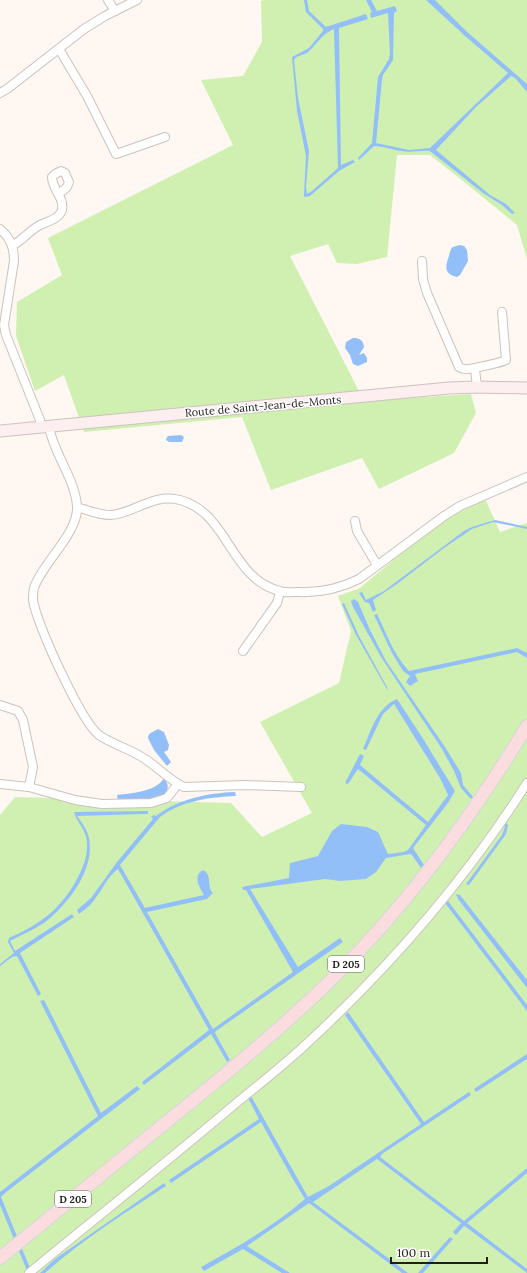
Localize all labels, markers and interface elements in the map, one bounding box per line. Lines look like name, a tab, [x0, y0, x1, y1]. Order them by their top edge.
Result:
street label: Route de Saint-Jean-de-Monts	[184, 392, 342, 420]
road number: D 205	[328, 956, 364, 972]
road number: D 205	[55, 1191, 91, 1207]
scale bar	[391, 1239, 487, 1265]
text: 100 m	[397, 1245, 430, 1260]

